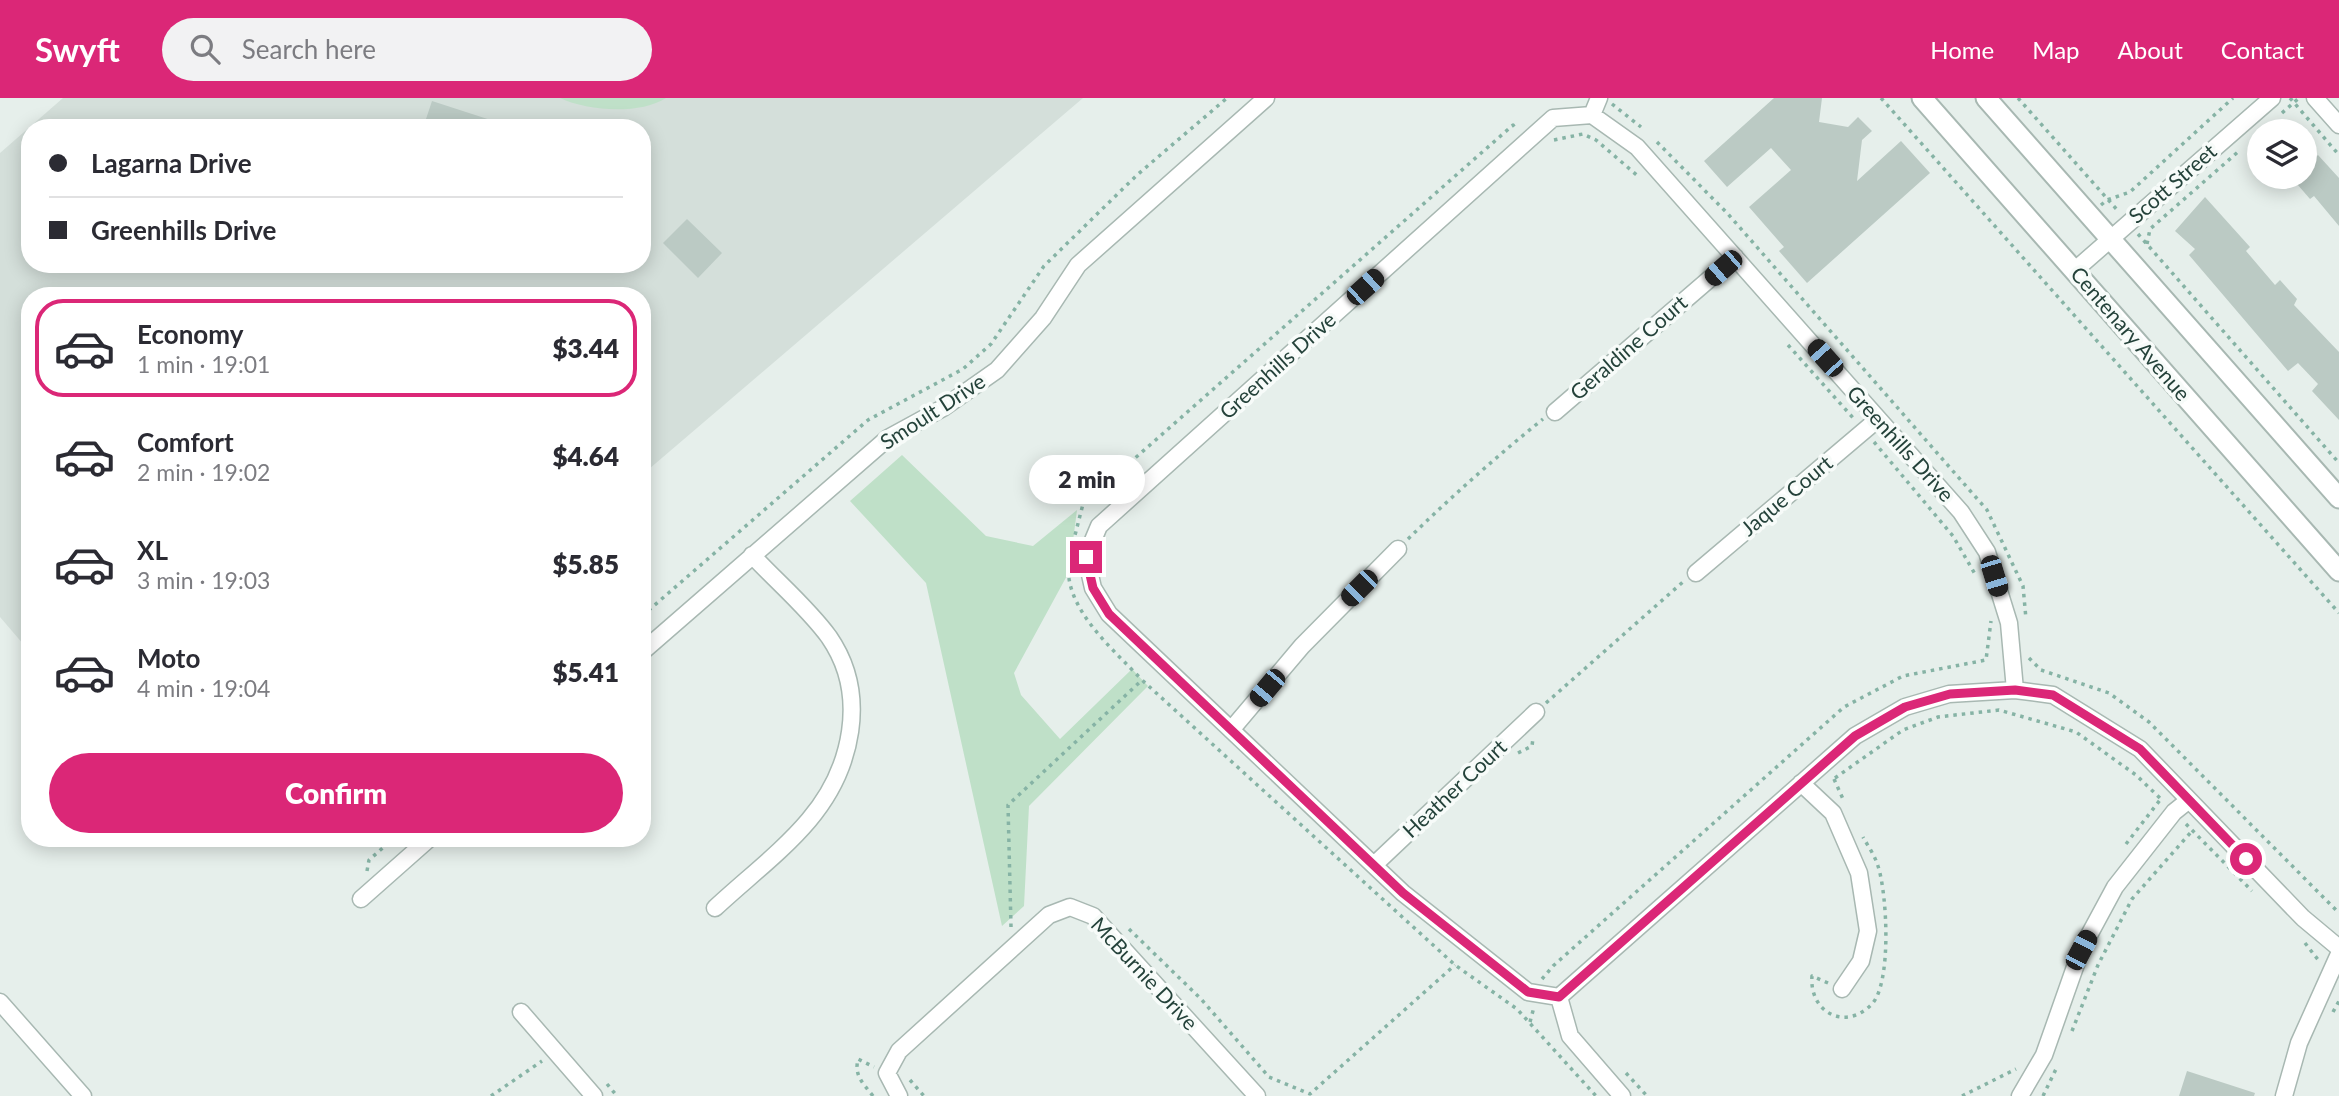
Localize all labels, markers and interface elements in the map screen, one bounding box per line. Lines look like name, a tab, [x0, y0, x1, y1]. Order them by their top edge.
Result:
search box	[162, 18, 652, 81]
text: Swyft	[35, 29, 120, 69]
icon: search	[186, 30, 224, 68]
text: Search here	[242, 33, 376, 65]
text: Home	[1930, 35, 1994, 64]
text: Map	[2032, 35, 2080, 64]
text: About	[2118, 35, 2183, 64]
text: Contact	[2221, 35, 2304, 64]
map controls	[2247, 119, 2317, 189]
button: layers	[2247, 119, 2317, 189]
street label: Scott Street	[2123, 138, 2221, 228]
text: Lagarna Drive	[91, 147, 252, 179]
text: Greenhills Drive	[91, 214, 276, 246]
car	[1701, 246, 1746, 290]
street label: Centenary Avenue	[2066, 261, 2196, 405]
car	[1343, 265, 1388, 309]
street label: Geraldine Court	[1564, 289, 1692, 404]
street label: Greenhills Drive	[1214, 306, 1340, 424]
icon: car	[53, 317, 116, 380]
text: Economy	[137, 318, 243, 350]
text: $3.44	[552, 332, 619, 364]
car	[1804, 335, 1847, 381]
text: 1 min · 19:01	[137, 350, 270, 378]
street label: Smoult Drive	[875, 368, 989, 454]
street label: Greenhills Drive	[1842, 380, 1960, 506]
icon: car	[53, 425, 116, 488]
text: Comfort	[137, 426, 234, 458]
text: $4.64	[552, 440, 619, 472]
street label: Jaque Court	[1735, 449, 1837, 540]
callout: 2 min	[1028, 456, 1144, 504]
text: 2 min · 19:02	[137, 458, 270, 486]
text: 2 min	[1058, 465, 1116, 493]
icon: car	[53, 533, 116, 596]
text: XL	[137, 534, 168, 566]
route end	[1070, 541, 1102, 573]
text: $5.85	[552, 548, 619, 580]
car	[1978, 553, 2011, 599]
text: 3 min · 19:03	[137, 566, 270, 594]
car	[1337, 566, 1382, 610]
icon: car	[53, 641, 116, 704]
text: Moto	[137, 642, 200, 674]
text: $5.41	[552, 656, 619, 688]
car	[1246, 665, 1289, 711]
text: 4 min · 19:04	[137, 674, 270, 702]
street label: Heather Court	[1397, 733, 1511, 842]
button: Confirm	[49, 753, 623, 833]
route start	[2230, 843, 2262, 875]
street label: McBurnie Drive	[1086, 911, 1204, 1035]
car	[2062, 927, 2101, 973]

